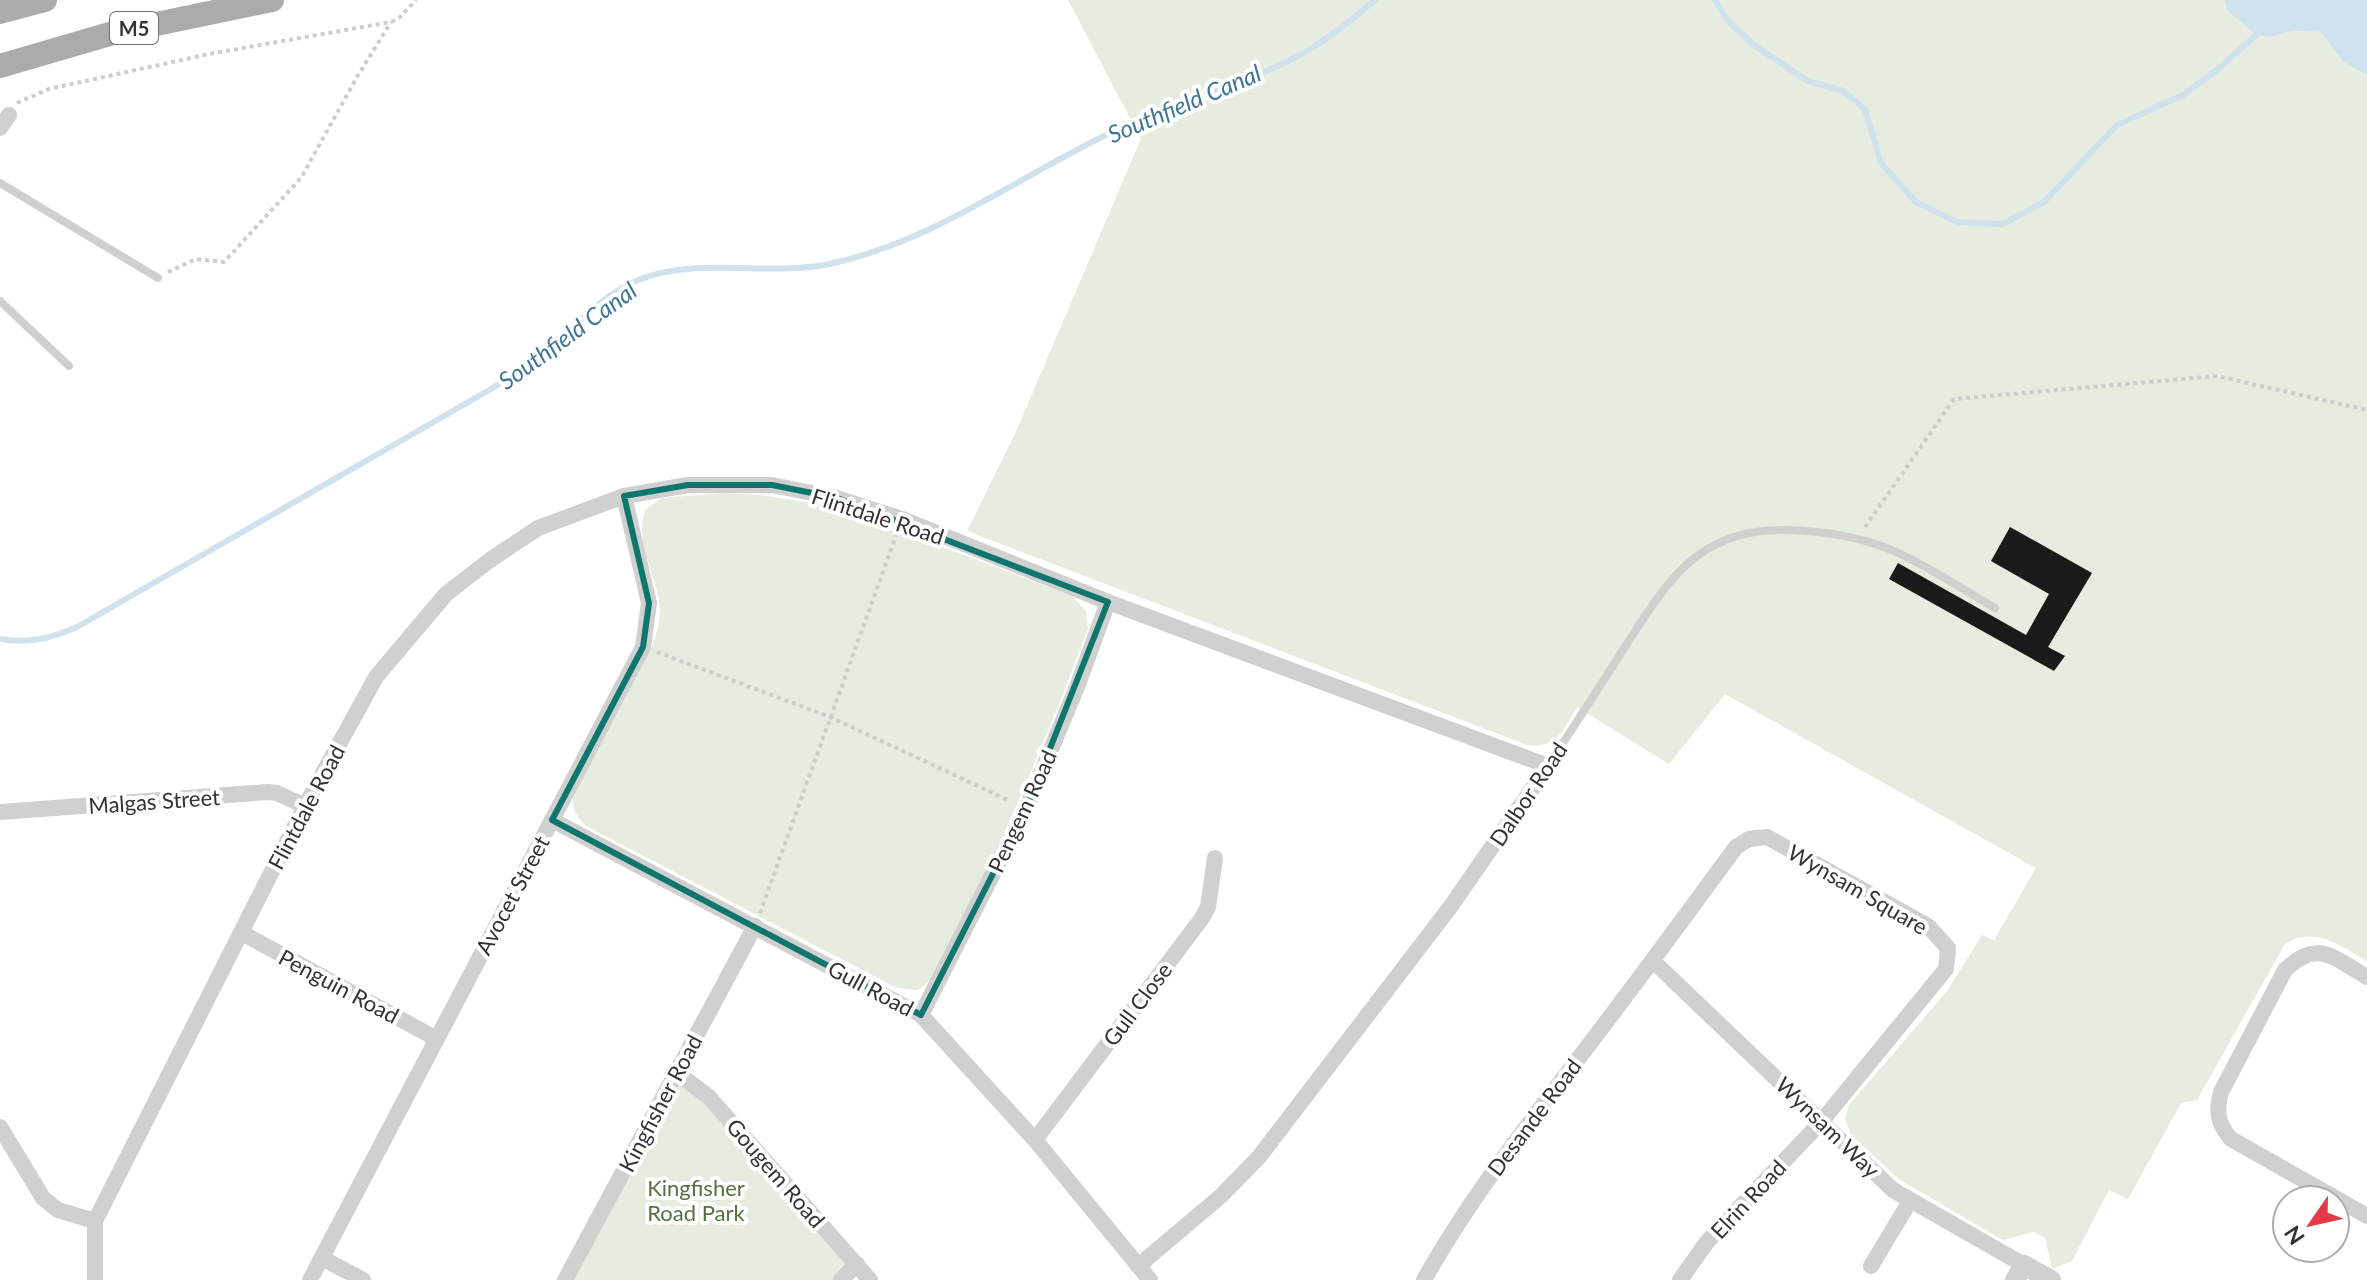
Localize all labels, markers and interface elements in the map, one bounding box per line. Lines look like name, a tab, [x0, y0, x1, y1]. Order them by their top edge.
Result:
road number: M5	[110, 12, 158, 44]
water label: Southfield Canal	[1103, 57, 1266, 148]
water label: Southfield Canal	[492, 275, 642, 395]
street label: Flintdale Road	[809, 482, 947, 550]
street label: Dalbor Road	[1483, 737, 1573, 851]
street label: Flintdale Road	[262, 740, 350, 874]
street label: Pengem Road	[982, 746, 1062, 876]
street label: Malgas Street	[87, 783, 221, 819]
street label: Avocet Street	[469, 831, 555, 959]
street label: Wynsam Square	[1783, 838, 1933, 940]
street label: Penguin Road	[274, 943, 404, 1029]
street label: Gull Road	[824, 954, 918, 1022]
street label: Gull Close	[1097, 957, 1177, 1051]
street label: Kingfisher Road	[613, 1030, 707, 1176]
street label: Desande Road	[1481, 1053, 1587, 1181]
street label: Wynsam Way	[1771, 1071, 1886, 1184]
street label: Gougem Road	[721, 1113, 831, 1233]
street label: Elrin Road	[1705, 1154, 1791, 1244]
park label: Kingfisher Road Park	[647, 1174, 746, 1226]
north arrow	[2271, 1184, 2351, 1264]
text: N	[2278, 1221, 2310, 1250]

